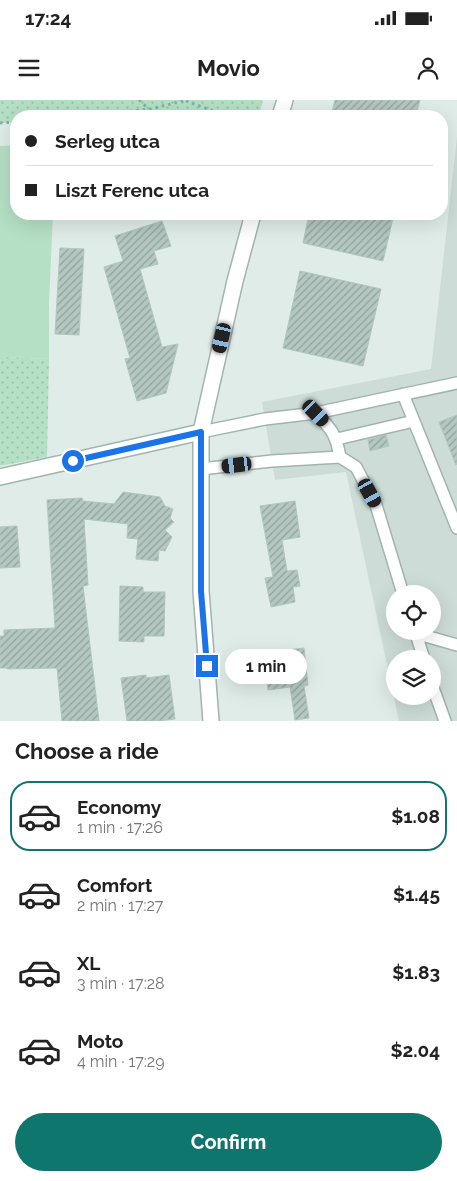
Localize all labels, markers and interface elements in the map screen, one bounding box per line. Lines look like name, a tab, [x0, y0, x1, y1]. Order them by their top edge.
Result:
text: 17:24	[25, 7, 71, 29]
icon: menu	[15, 54, 43, 82]
icon: person	[414, 54, 442, 82]
text: Movio	[197, 55, 260, 81]
text: Serleg utca	[55, 130, 160, 152]
text: Liszt Ferenc utca	[55, 179, 209, 201]
car	[211, 322, 232, 354]
car	[300, 397, 331, 429]
route start	[62, 450, 84, 472]
car	[221, 456, 252, 474]
car	[356, 476, 383, 510]
map controls	[386, 585, 441, 705]
button: locate	[386, 585, 441, 640]
callout: 1 min	[224, 648, 307, 684]
button: layers	[386, 650, 441, 705]
route end	[196, 655, 218, 677]
text: 1 min	[246, 657, 286, 676]
text: Choose a ride	[15, 738, 159, 764]
icon: car	[17, 794, 62, 839]
text: Economy	[77, 796, 161, 818]
text: $1.08	[391, 805, 440, 827]
text: 1 min · 17:26	[77, 818, 163, 837]
icon: car	[17, 872, 62, 917]
text: Comfort	[77, 874, 152, 896]
text: $1.45	[393, 883, 440, 905]
text: 2 min · 17:27	[77, 896, 163, 915]
icon: car	[17, 950, 62, 995]
text: XL	[77, 952, 100, 974]
text: $1.83	[392, 961, 440, 983]
text: 3 min · 17:28	[77, 974, 164, 993]
icon: car	[17, 1028, 62, 1073]
text: Moto	[77, 1030, 123, 1052]
text: $2.04	[390, 1039, 440, 1061]
text: 4 min · 17:29	[77, 1052, 165, 1071]
button: Confirm	[15, 1113, 442, 1171]

